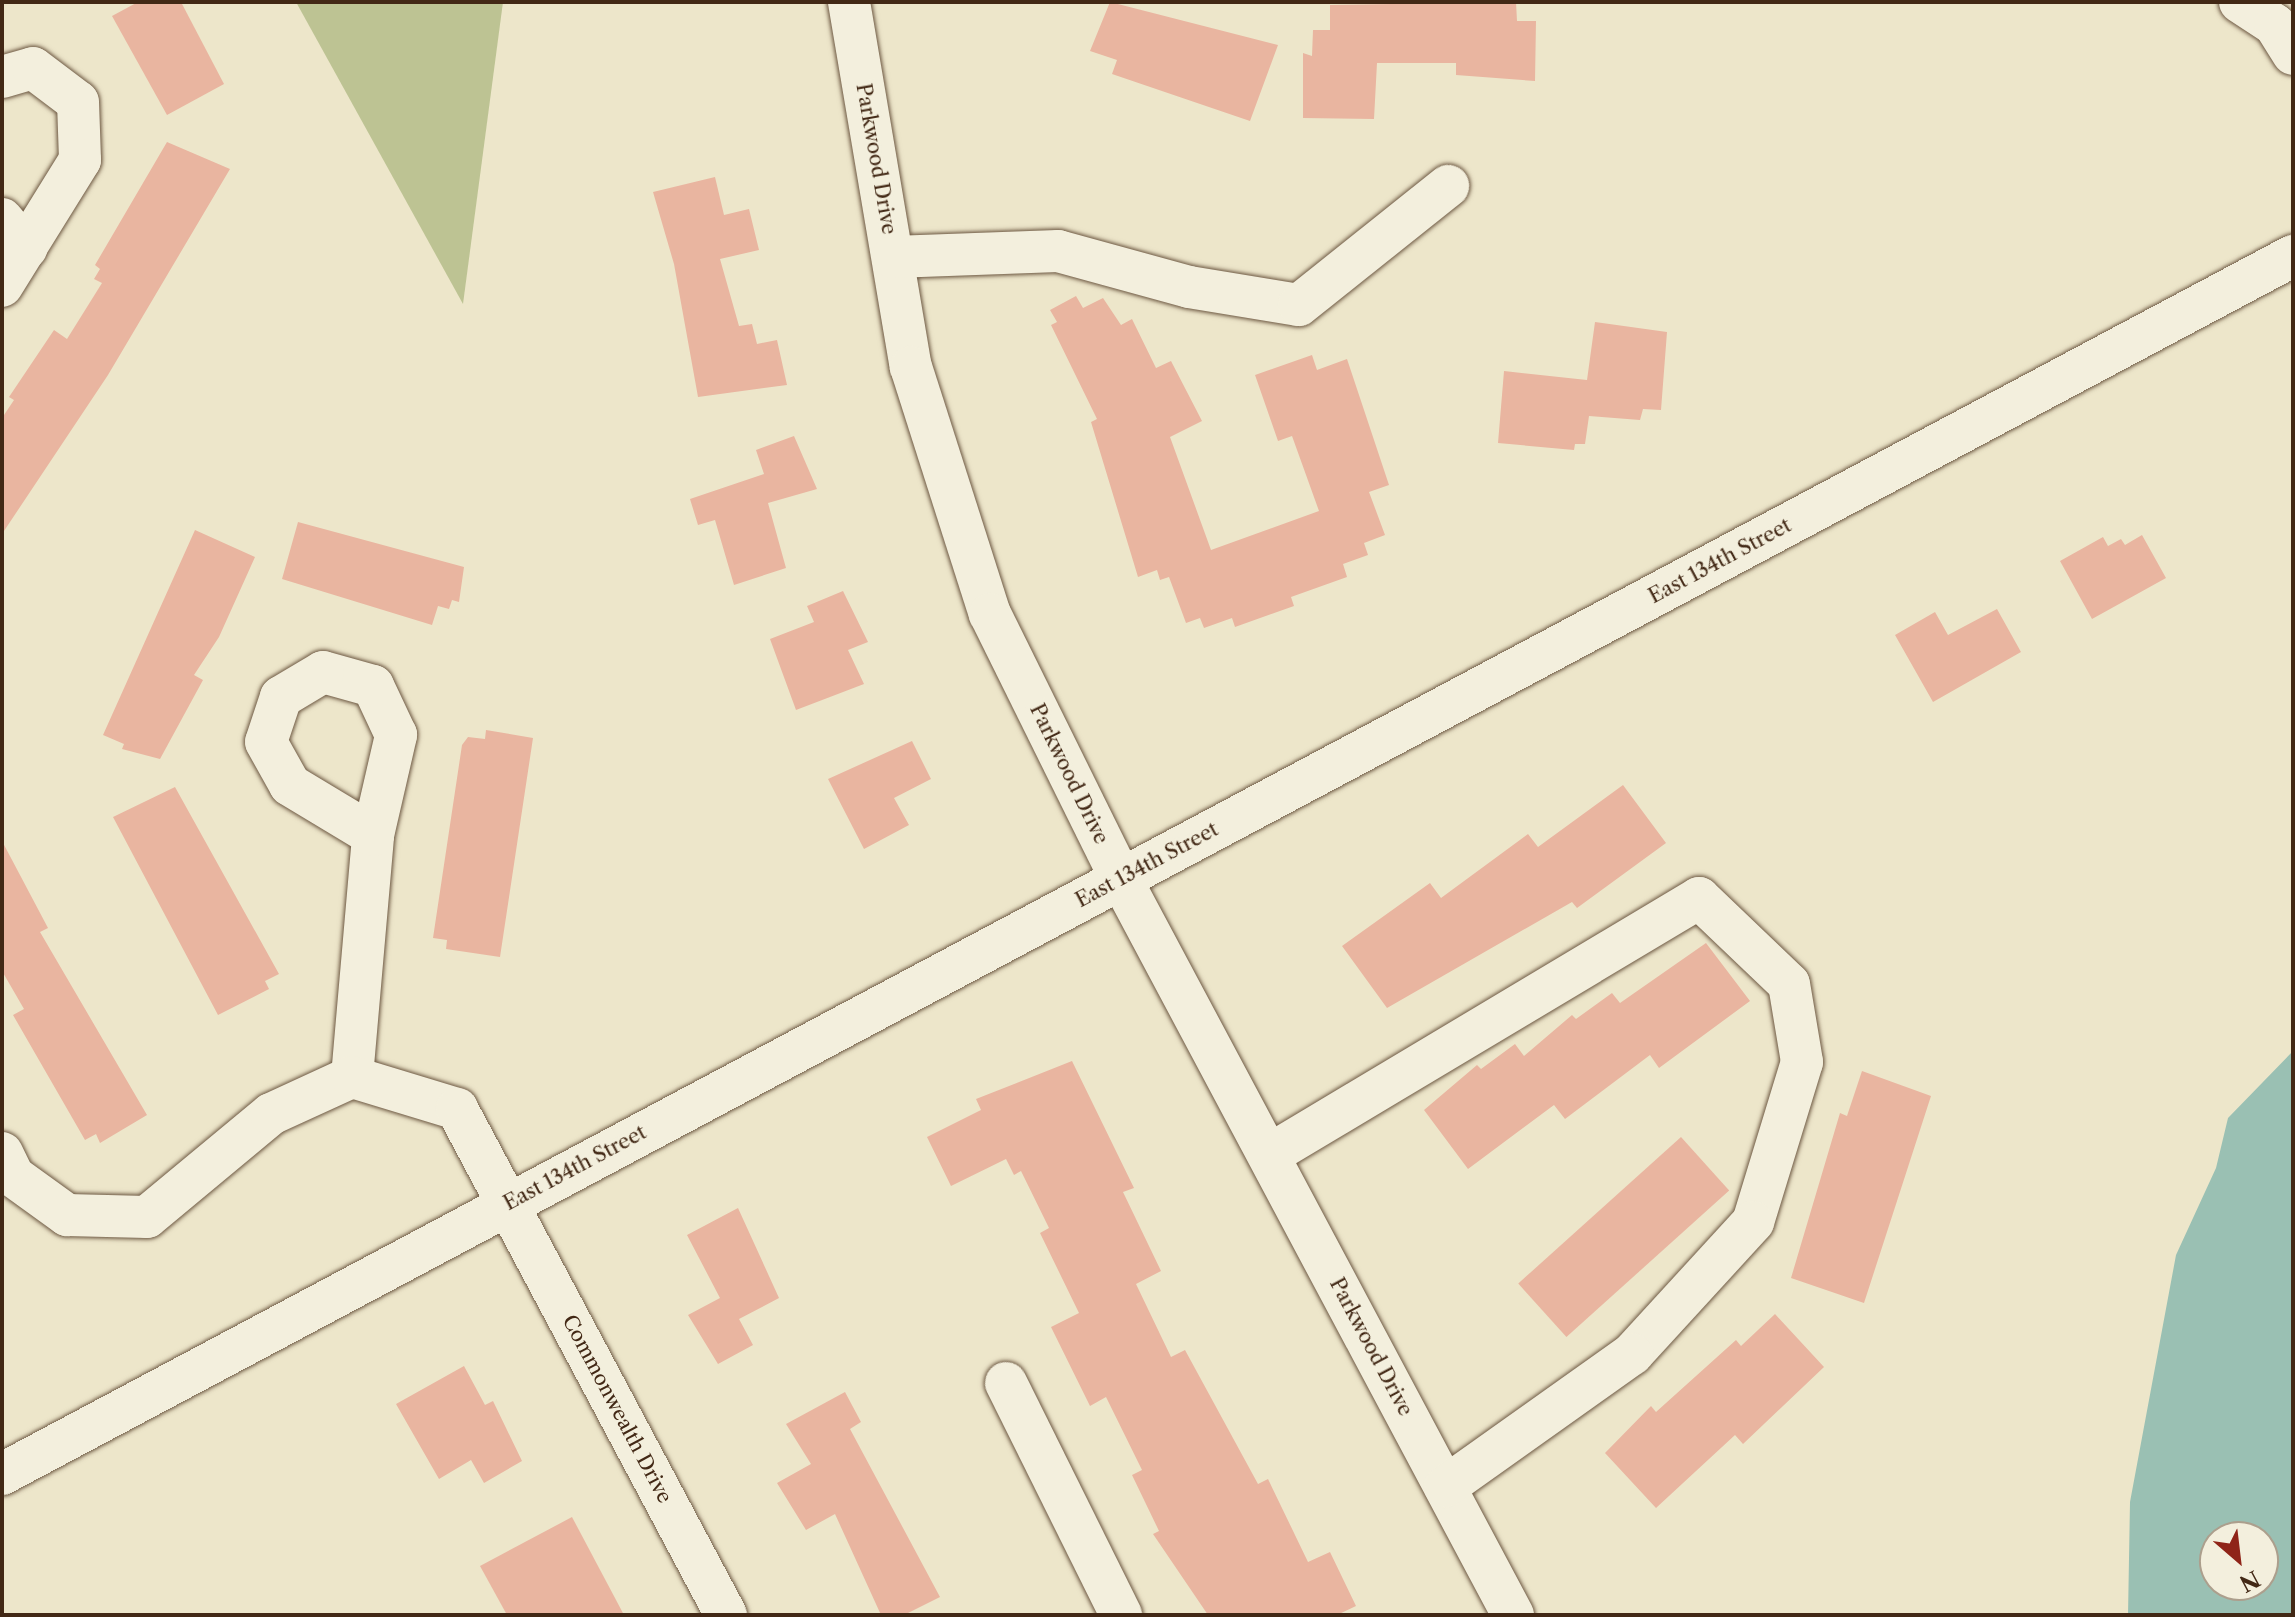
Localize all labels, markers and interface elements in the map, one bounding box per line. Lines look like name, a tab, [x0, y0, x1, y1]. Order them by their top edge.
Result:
street label: Parkwood Drive	[851, 82, 901, 236]
street label: East 134th Street	[1645, 513, 1795, 609]
street label: Parkwood Drive	[1025, 700, 1113, 848]
street label: East 134th Street	[1072, 817, 1222, 913]
street label: East 134th Street	[500, 1120, 650, 1216]
street label: Parkwood Drive	[1324, 1274, 1418, 1420]
street label: Commonwealth Drive	[557, 1311, 677, 1507]
north arrow	[2199, 1521, 2279, 1601]
text: N	[2235, 1564, 2264, 1597]

